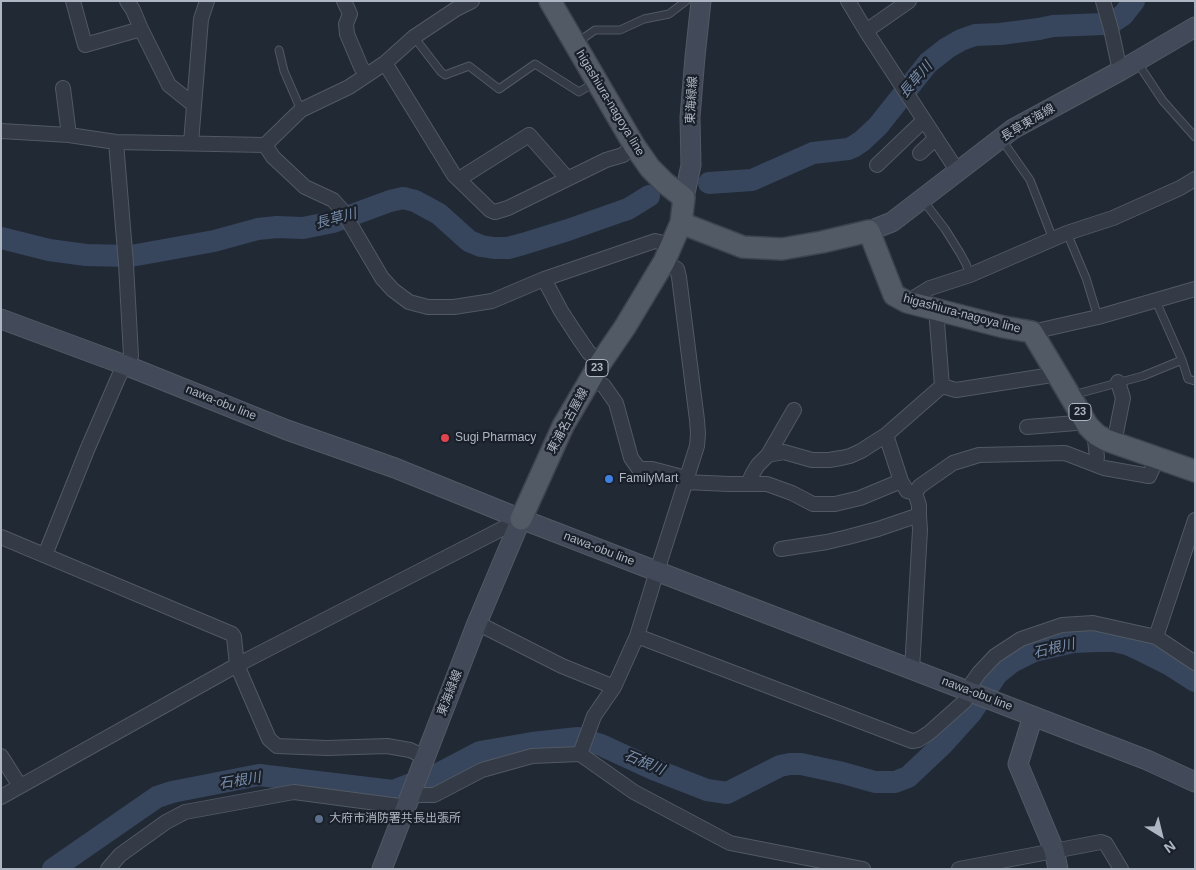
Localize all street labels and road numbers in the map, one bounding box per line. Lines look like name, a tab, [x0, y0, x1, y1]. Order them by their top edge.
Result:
street label: higashiura-nagoya line	[573, 48, 647, 158]
street label: 東海緑線	[684, 76, 700, 124]
street label: 長草東海線	[999, 101, 1057, 145]
street label: higashiura-nagoya line	[902, 291, 1022, 337]
road number: 23	[586, 359, 608, 376]
street label: nawa-obu line	[184, 382, 258, 424]
street label: 東浦名古屋線	[545, 386, 591, 456]
road number: 23	[1069, 404, 1091, 421]
street label: nawa-obu line	[562, 529, 636, 569]
street label: 東海緑線	[435, 668, 465, 718]
street label: nawa-obu line	[940, 674, 1014, 714]

